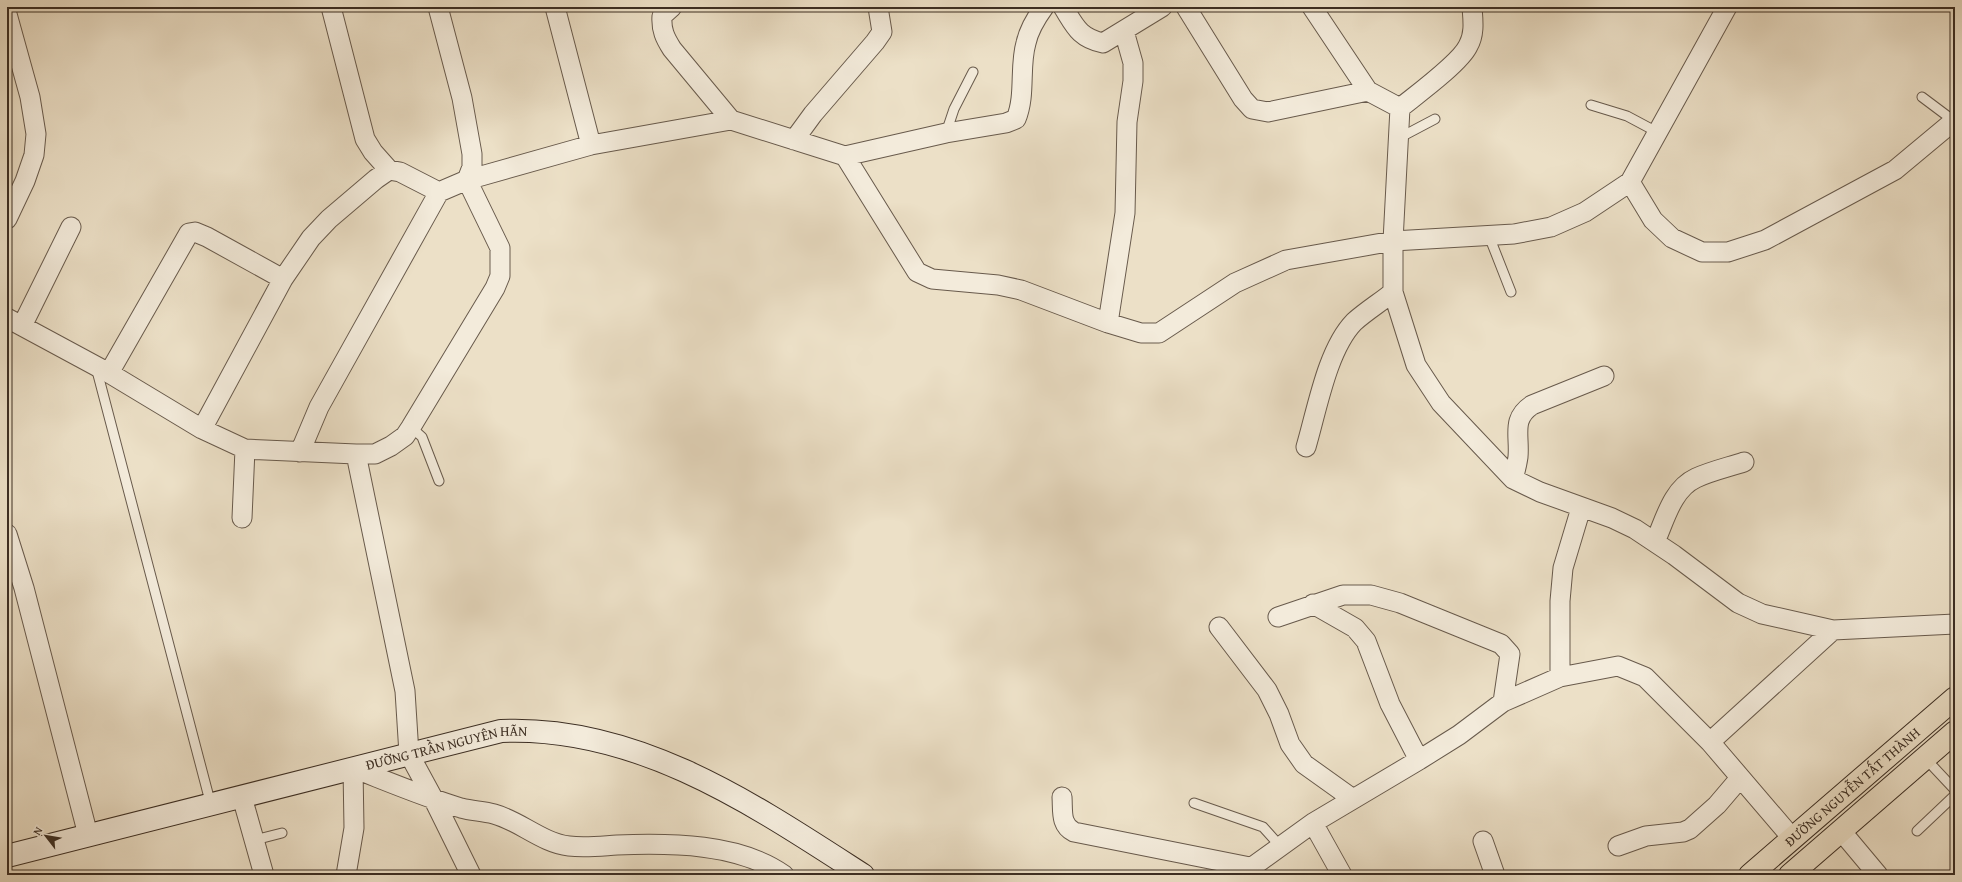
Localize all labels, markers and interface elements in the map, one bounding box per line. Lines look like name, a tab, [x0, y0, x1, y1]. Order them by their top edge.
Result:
street label: ĐƯỜNG TRẦN NGUYÊN HÃN	[364, 721, 527, 775]
street label: ĐƯỜNG NGUYỄN TẤT THÀNH	[1780, 723, 1924, 851]
north arrow	[26, 816, 66, 856]
text: N	[29, 823, 47, 838]

